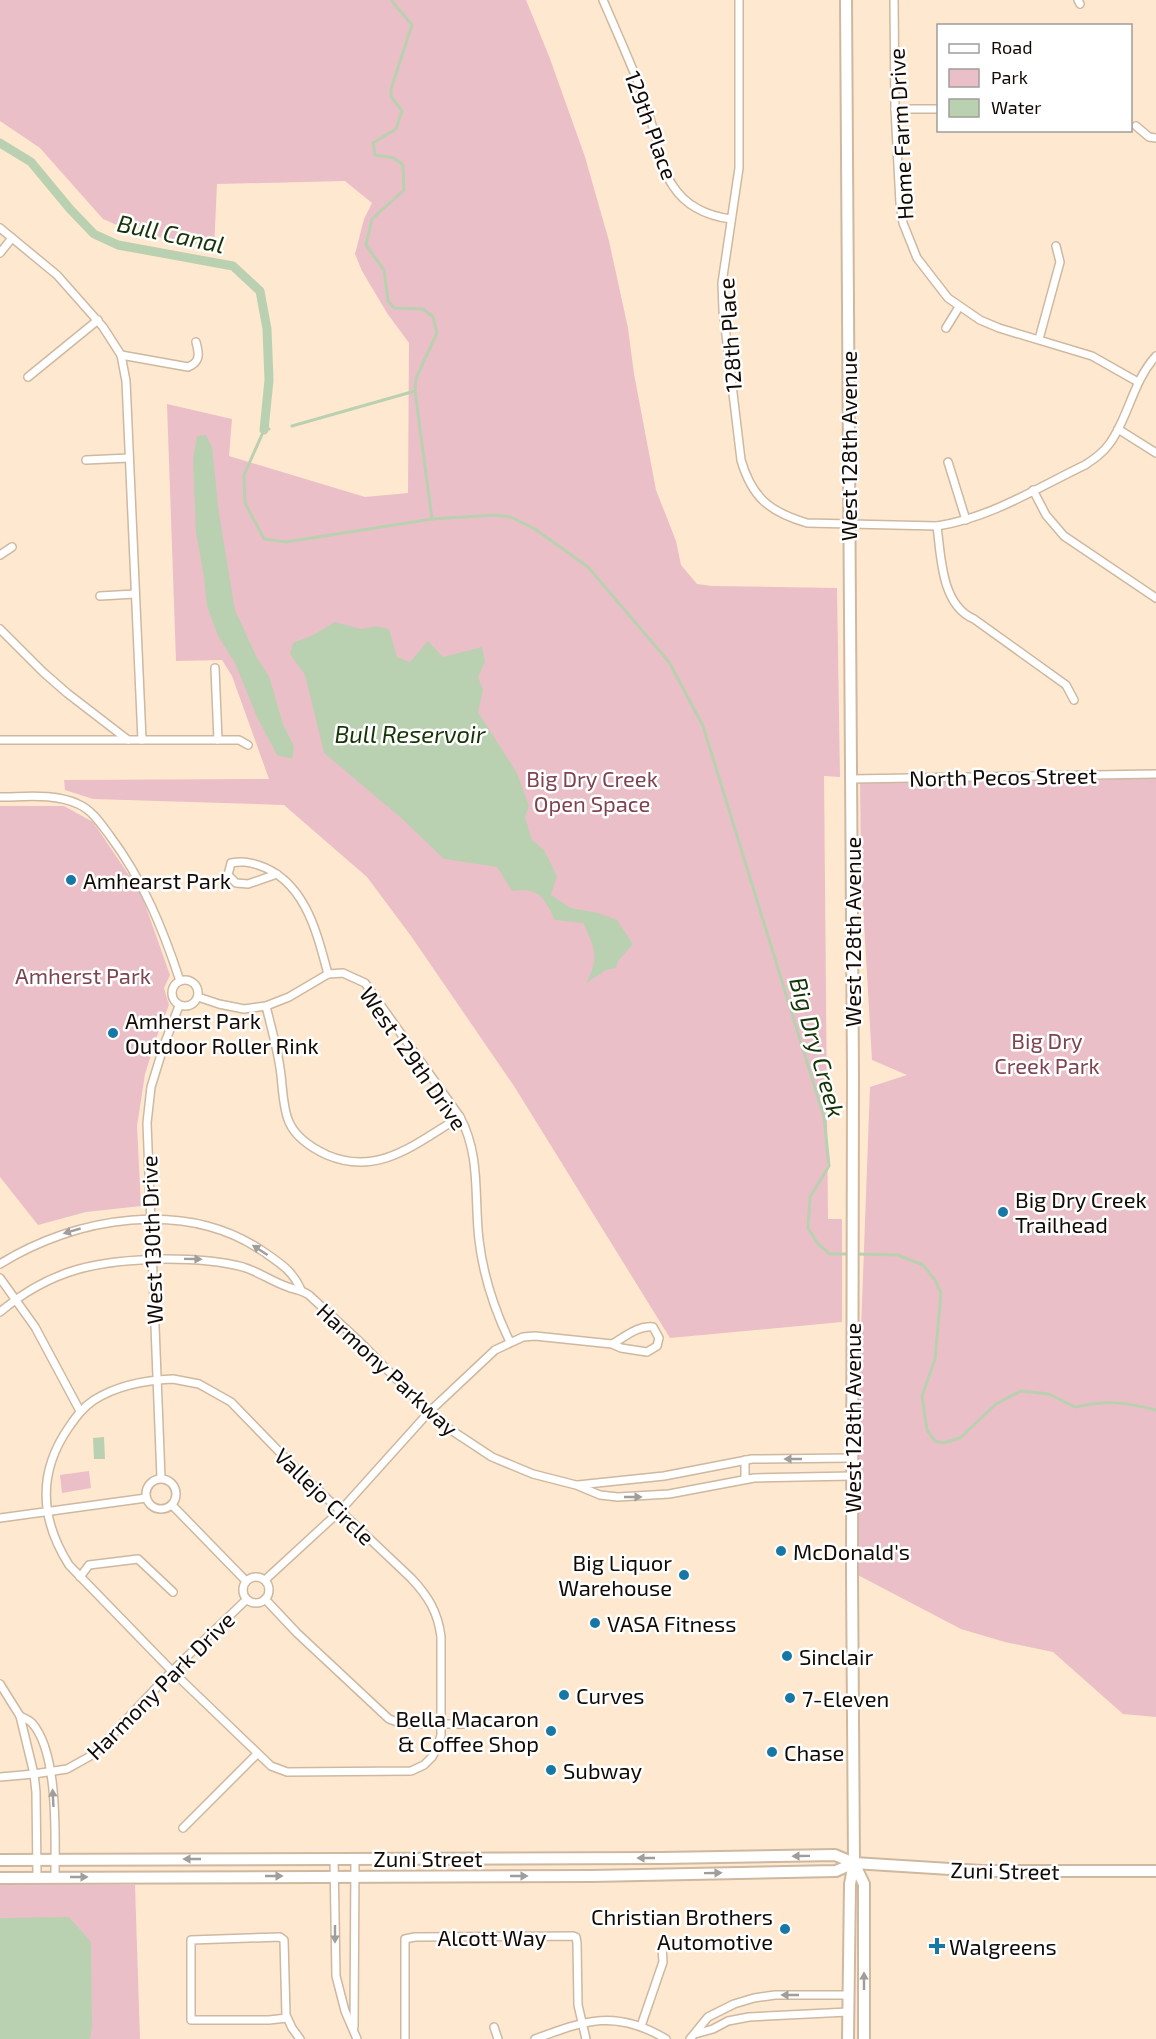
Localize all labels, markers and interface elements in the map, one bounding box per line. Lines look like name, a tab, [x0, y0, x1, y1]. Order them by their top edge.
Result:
legend	[937, 24, 1132, 132]
text: Road	[991, 36, 1032, 58]
street label: Home Farm Drive	[883, 48, 917, 220]
text: Park	[991, 66, 1028, 88]
street label: 129th Place	[620, 67, 684, 183]
text: Water	[991, 96, 1041, 118]
water label: Bull Canal	[115, 207, 227, 259]
street label: 128th Place	[712, 277, 746, 393]
street label: West 128th Avenue	[835, 351, 861, 541]
water label: Bull Reservoir	[334, 719, 486, 748]
street label: North Pecos Street	[909, 761, 1097, 791]
park label: Big Dry Creek Open Space	[526, 765, 658, 816]
street label: West 128th Avenue	[839, 837, 865, 1027]
place label: Amhearst Park	[83, 867, 231, 893]
marker: Amhearst Park	[64, 873, 78, 887]
park label: Amherst Park	[15, 962, 151, 988]
water label: Big Dry Creek	[784, 973, 852, 1121]
street label: West 129th Drive	[355, 981, 473, 1135]
place label: Amherst Park Outdoor Roller Rink	[125, 1007, 319, 1058]
marker: Amherst Park Outdoor Roller Rink	[106, 1026, 120, 1040]
park label: Big Dry Creek Park	[994, 1027, 1100, 1078]
street label: West 130th Drive	[135, 1155, 167, 1325]
place label: Big Dry Creek Trailhead	[1015, 1186, 1147, 1237]
marker: Big Dry Creek Trailhead	[996, 1205, 1010, 1219]
one-way arrow	[63, 1227, 81, 1236]
one-way arrow	[252, 1245, 268, 1256]
one-way arrow	[183, 1255, 202, 1264]
street label: Harmony Parkway	[312, 1297, 464, 1441]
street label: West 128th Avenue	[839, 1323, 865, 1513]
street label: Vallejo Circle	[269, 1442, 380, 1551]
one-way arrow	[784, 1454, 803, 1464]
one-way arrow	[623, 1492, 642, 1502]
place label: McDonald's	[793, 1538, 910, 1564]
marker: McDonald's	[774, 1544, 788, 1558]
place label: Big Liquor Warehouse	[558, 1549, 672, 1600]
marker: Big Liquor Warehouse	[677, 1568, 691, 1582]
street label: Harmony Park Drive	[81, 1606, 239, 1764]
place label: VASA Fitness	[607, 1610, 736, 1636]
marker: VASA Fitness	[588, 1616, 602, 1630]
place label: Sinclair	[799, 1643, 873, 1669]
marker: Sinclair	[780, 1649, 794, 1663]
place label: Curves	[576, 1682, 644, 1708]
place label: 7-Eleven	[802, 1685, 889, 1711]
marker: Curves	[557, 1688, 571, 1702]
marker: 7-Eleven	[783, 1691, 797, 1705]
place label: Bella Macaron & Coffee Shop	[395, 1705, 539, 1756]
marker: Bella Macaron & Coffee Shop	[544, 1724, 558, 1738]
place label: Chase	[784, 1739, 844, 1765]
marker: Chase	[765, 1745, 779, 1759]
place label: Subway	[563, 1757, 642, 1783]
marker: Subway	[544, 1763, 558, 1777]
one-way arrow	[48, 1788, 57, 1807]
street label: Zuni Street	[373, 1845, 483, 1871]
one-way arrow	[792, 1851, 811, 1860]
one-way arrow	[637, 1853, 656, 1863]
one-way arrow	[182, 1854, 201, 1864]
street label: Zuni Street	[950, 1856, 1060, 1884]
one-way arrow	[704, 1868, 723, 1878]
one-way arrow	[265, 1871, 284, 1881]
one-way arrow	[509, 1871, 528, 1881]
one-way arrow	[70, 1872, 89, 1882]
place label: Christian Brothers Automotive	[591, 1903, 773, 1954]
marker: Christian Brothers Automotive	[778, 1922, 792, 1936]
street label: Alcott Way	[438, 1924, 547, 1950]
one-way arrow	[330, 1925, 340, 1944]
place label: Walgreens	[949, 1933, 1057, 1959]
marker: Walgreens	[930, 1939, 944, 1953]
one-way arrow	[860, 1971, 869, 1990]
one-way arrow	[780, 1990, 799, 2000]

